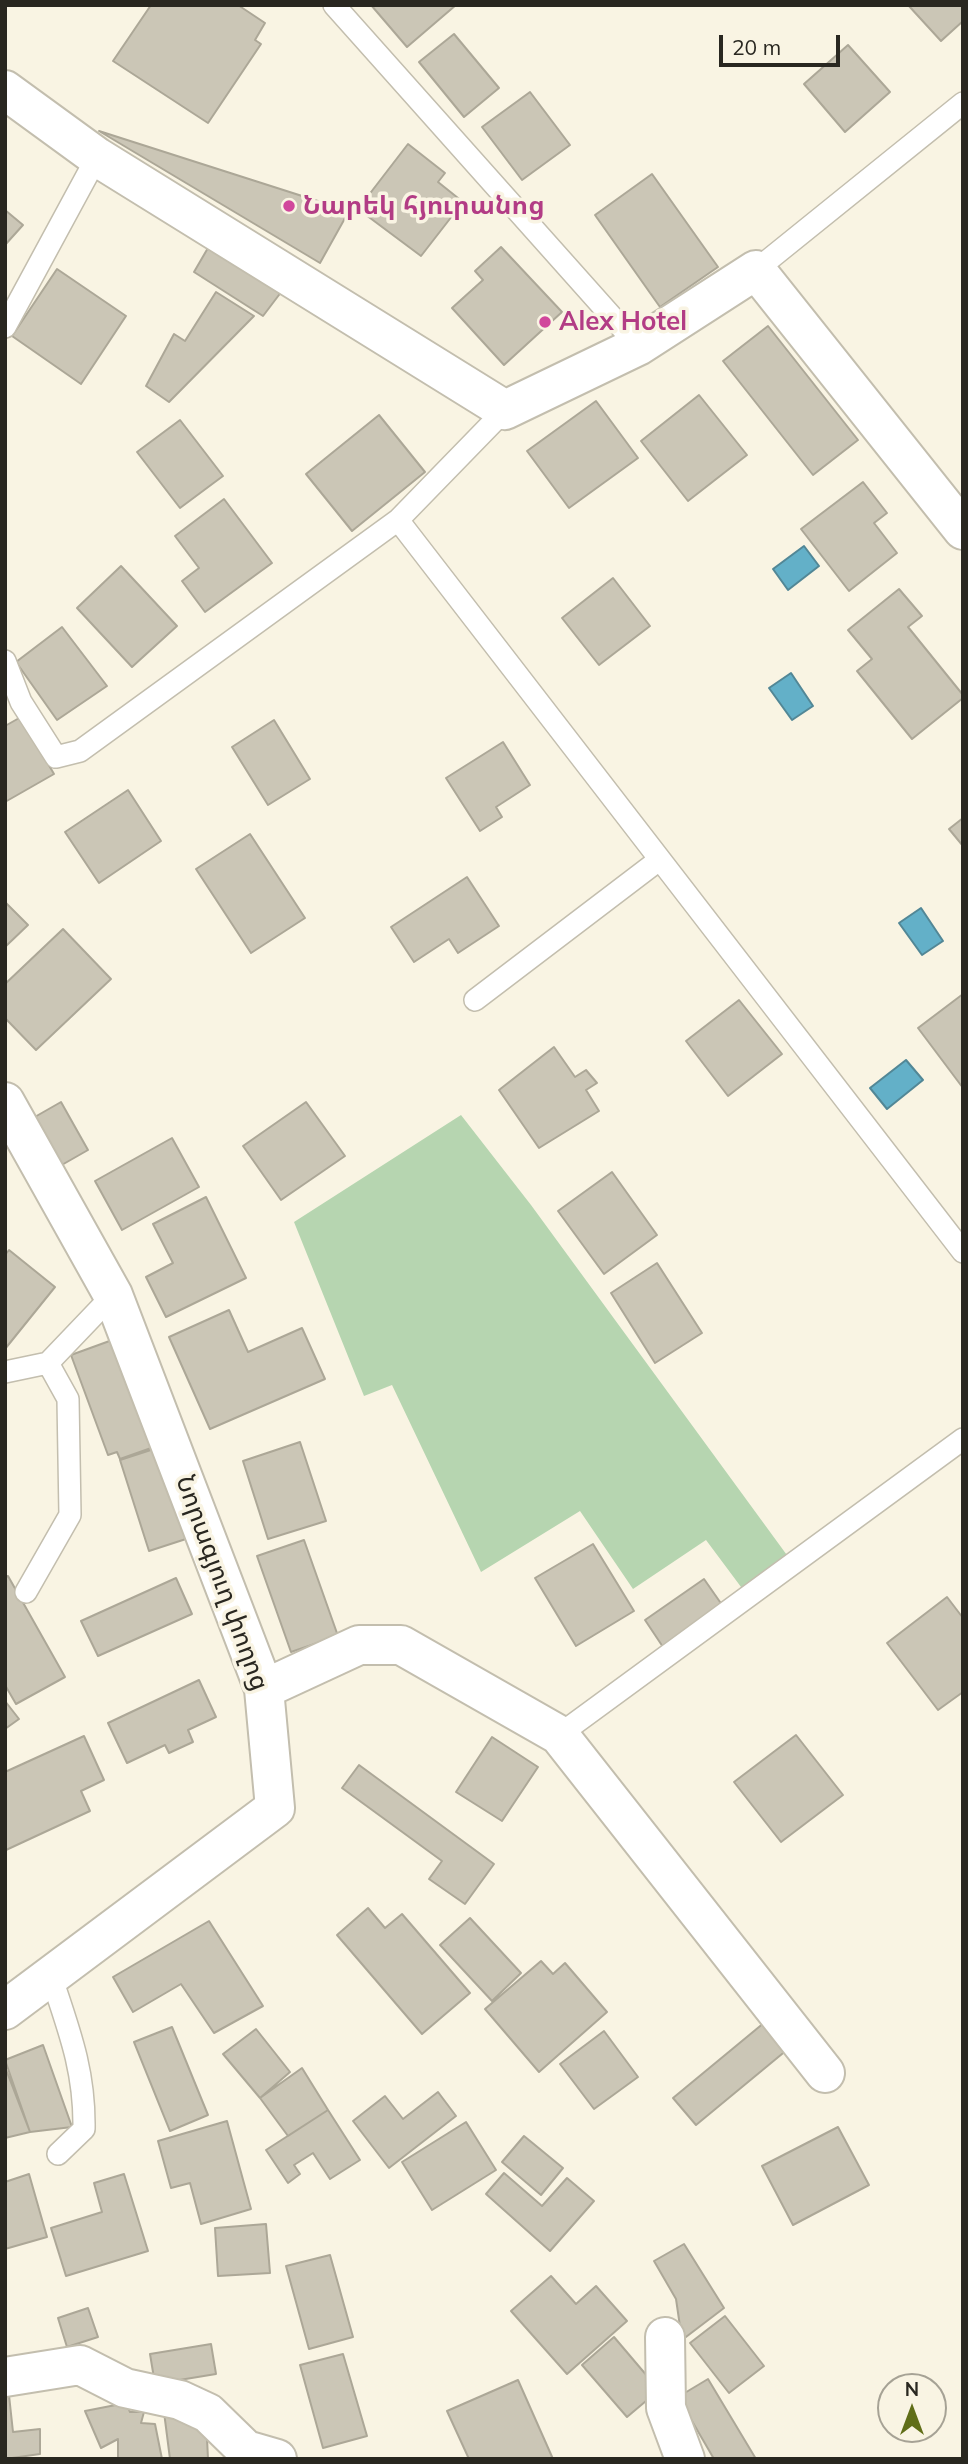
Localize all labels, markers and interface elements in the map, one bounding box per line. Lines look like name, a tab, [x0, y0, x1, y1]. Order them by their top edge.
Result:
scale bar	[723, 21, 844, 65]
text: 20 m	[732, 34, 781, 60]
place label: Նարեկ հյուրանոց	[303, 190, 545, 222]
marker: Նարեկ հյուրանոց	[281, 198, 297, 214]
place label: Alex Hotel	[559, 306, 687, 338]
marker: Alex Hotel	[537, 314, 553, 330]
street label: Նորագյուղ փողոց	[169, 1471, 275, 1695]
north arrow	[877, 2373, 947, 2443]
text: N	[905, 2377, 919, 2401]

